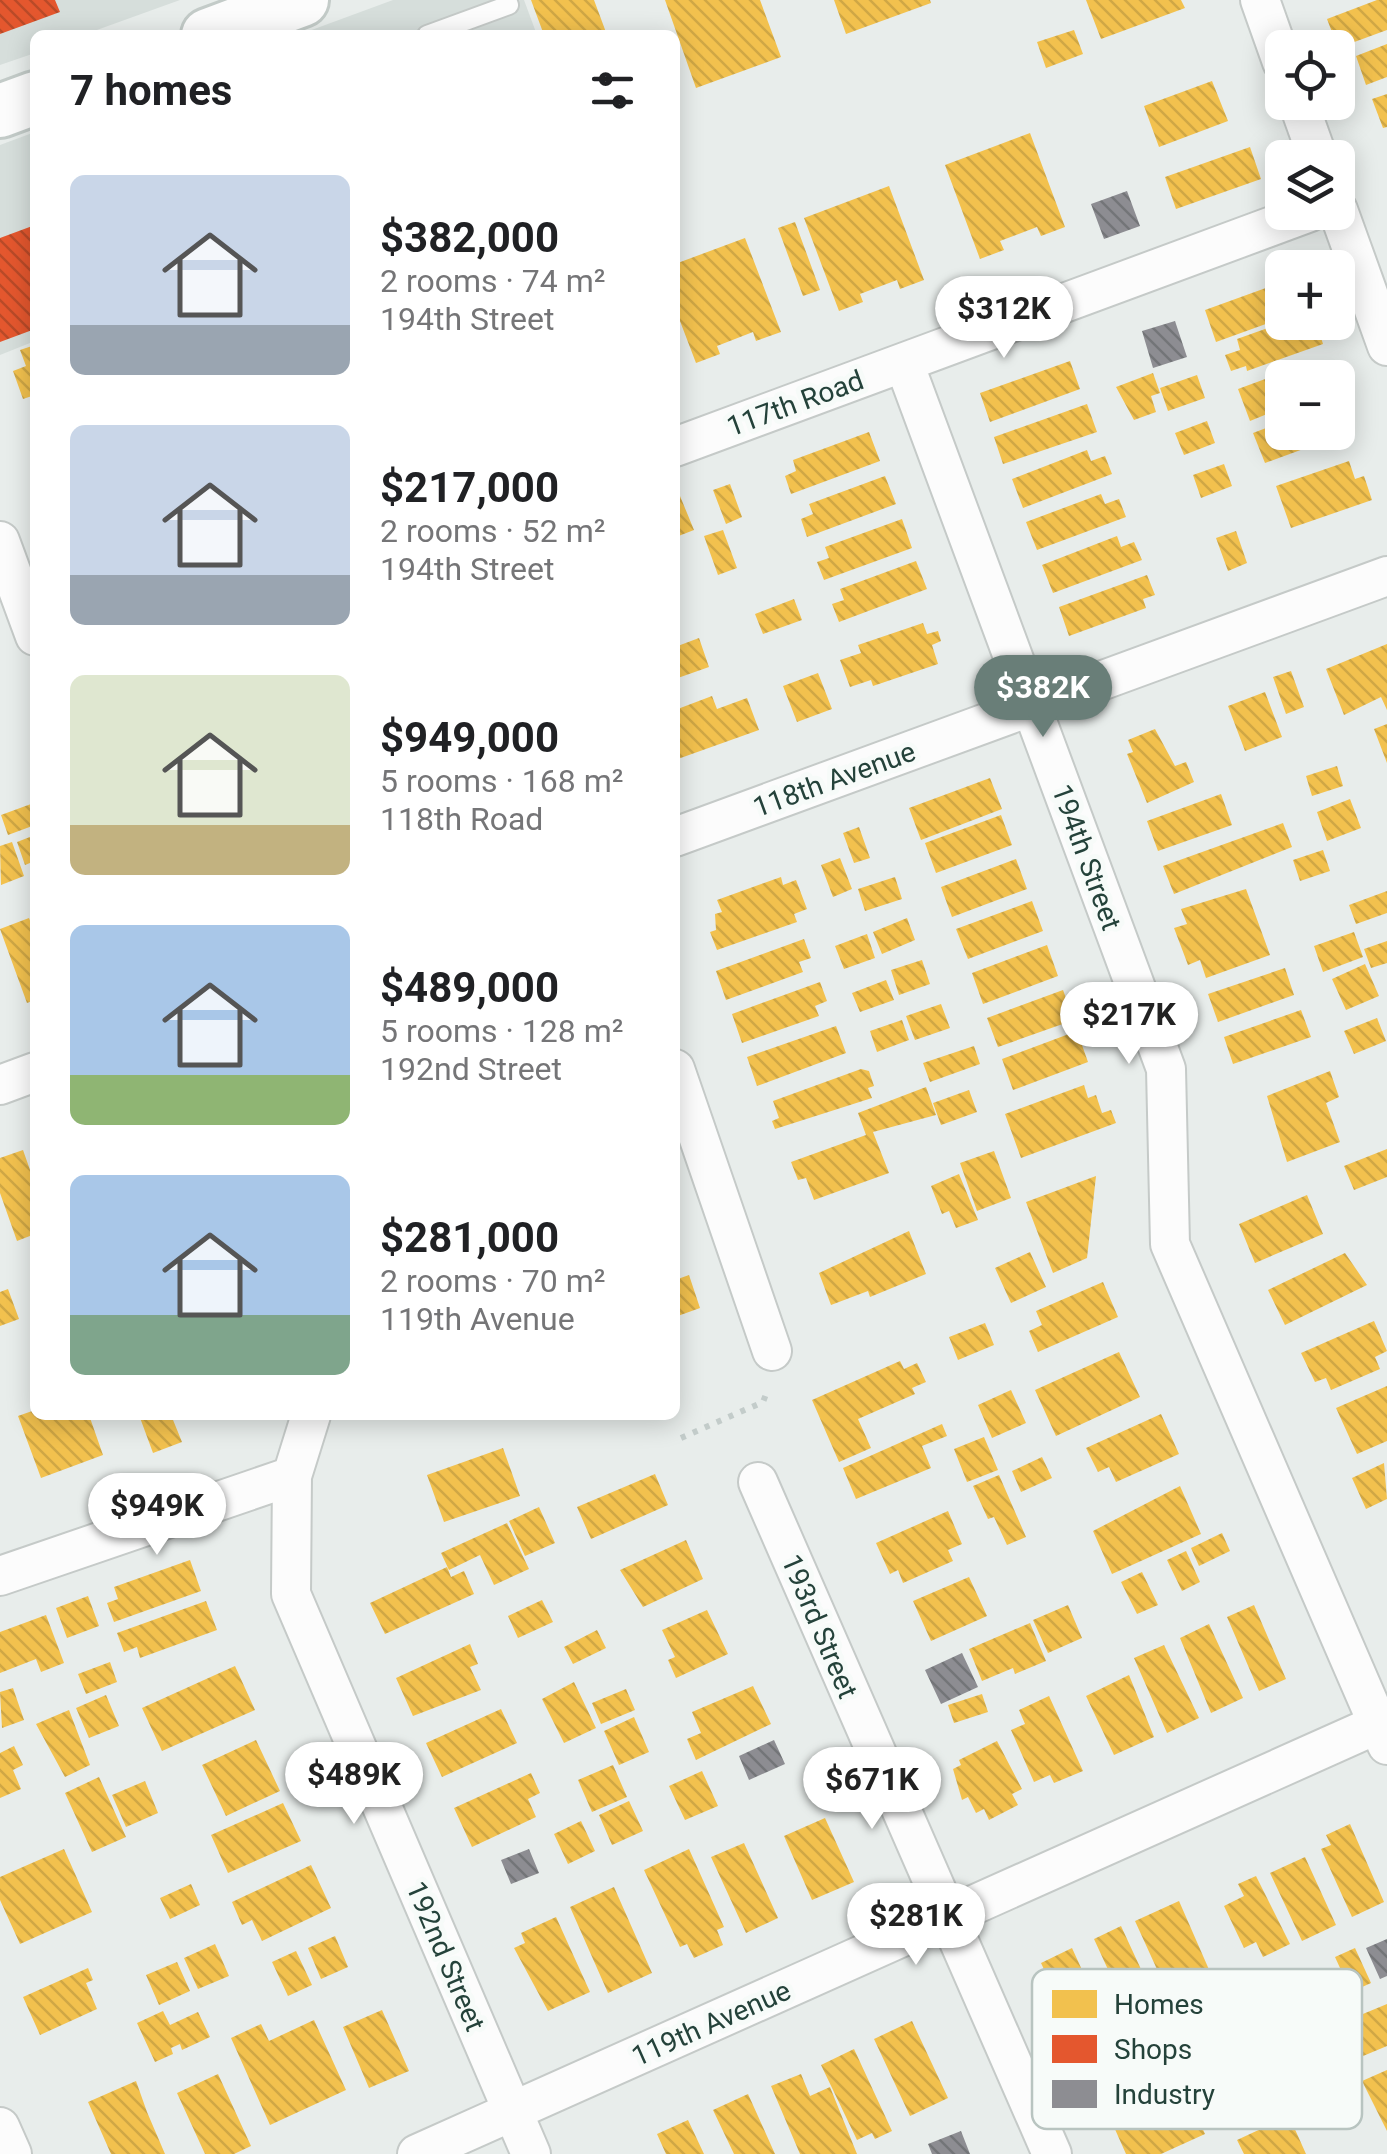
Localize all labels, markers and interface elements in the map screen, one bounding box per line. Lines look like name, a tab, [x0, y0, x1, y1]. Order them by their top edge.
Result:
map controls	[1265, 30, 1355, 450]
button: locate	[1265, 30, 1355, 120]
icon: filters	[585, 63, 640, 118]
text: 7 homes	[70, 66, 232, 115]
button: layers	[1265, 140, 1355, 230]
text: $382,000	[380, 213, 559, 262]
icon: home	[150, 215, 270, 335]
button: +	[1265, 250, 1355, 340]
text: 2 rooms · 74 m²	[380, 262, 605, 300]
pin: $312K	[934, 276, 1074, 361]
text: $312K	[957, 289, 1051, 327]
text: 194th Street	[380, 300, 554, 338]
button: −	[1265, 360, 1355, 450]
street label: 117th Road	[722, 364, 868, 443]
text: $217,000	[380, 463, 559, 512]
icon: home	[150, 465, 270, 585]
text: 2 rooms · 52 m²	[380, 512, 605, 550]
text: 194th Street	[380, 550, 554, 588]
pin: $382K	[973, 655, 1113, 740]
text: $382K	[996, 668, 1090, 706]
text: $949,000	[380, 713, 559, 762]
icon: home	[150, 715, 270, 835]
street label: 118th Avenue	[749, 735, 920, 824]
text: 5 rooms · 168 m²	[380, 762, 623, 800]
street label: 194th Street	[1045, 780, 1128, 935]
text: 118th Road	[380, 800, 543, 838]
text: $489,000	[380, 963, 559, 1012]
icon: home	[150, 965, 270, 1085]
pin: $217K	[1059, 982, 1199, 1067]
text: $217K	[1082, 995, 1176, 1033]
text: 5 rooms · 128 m²	[380, 1012, 623, 1050]
text: 192nd Street	[380, 1050, 562, 1088]
text: $281,000	[380, 1213, 559, 1262]
icon: home	[150, 1215, 270, 1335]
text: 2 rooms · 70 m²	[380, 1262, 605, 1300]
text: 119th Avenue	[380, 1300, 575, 1338]
pin: $949K	[87, 1473, 227, 1558]
text: $949K	[110, 1486, 204, 1524]
street label: 193rd Street	[774, 1549, 865, 1703]
pin: $489K	[284, 1742, 424, 1827]
pin: $671K	[802, 1747, 942, 1832]
text: $489K	[307, 1755, 401, 1793]
text: $671K	[825, 1760, 919, 1798]
street label: 192nd Street	[399, 1876, 492, 2036]
pin: $281K	[846, 1883, 986, 1968]
text: $281K	[869, 1896, 963, 1934]
legend	[1032, 1969, 1362, 2129]
street label: 119th Avenue	[627, 1974, 796, 2073]
text: Homes	[1114, 1988, 1204, 2021]
text: Shops	[1114, 2033, 1192, 2066]
text: Industry	[1114, 2078, 1215, 2111]

